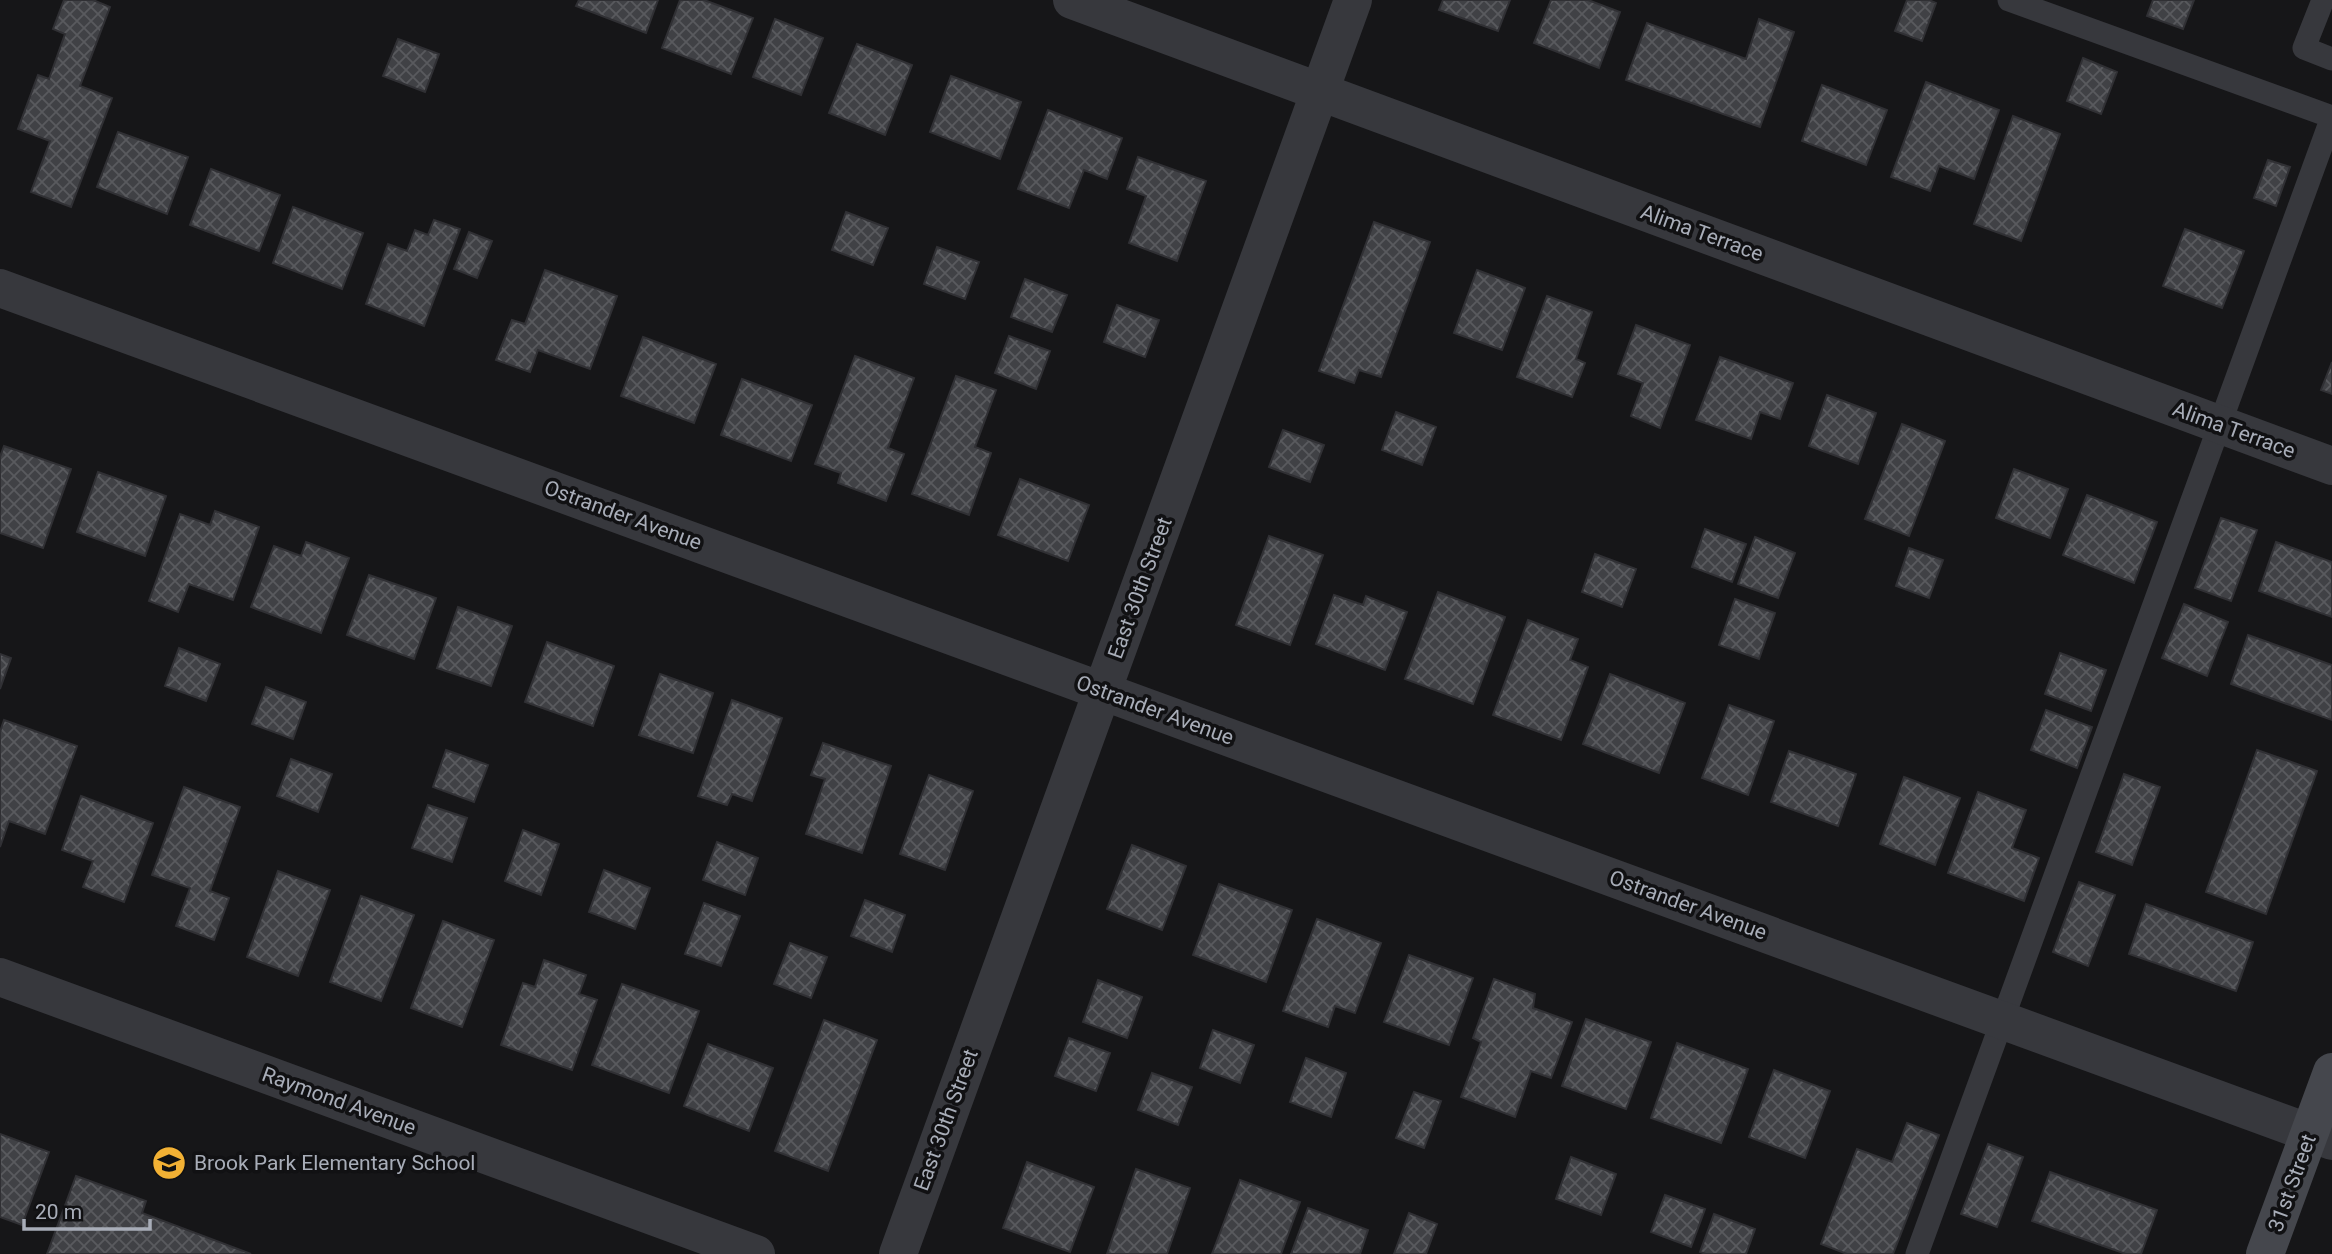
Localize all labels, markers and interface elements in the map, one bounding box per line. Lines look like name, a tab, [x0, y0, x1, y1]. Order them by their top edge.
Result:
street label: Alima Terrace	[1637, 200, 1767, 266]
street label: Alima Terrace	[2169, 397, 2299, 463]
street label: Ostrander Avenue	[541, 475, 705, 555]
street label: East 30th Street	[1103, 514, 1177, 662]
street label: Ostrander Avenue	[1073, 670, 1237, 750]
street label: Ostrander Avenue	[1606, 865, 1770, 945]
street label: East 30th Street	[909, 1046, 983, 1194]
street label: Raymond Avenue	[259, 1062, 419, 1140]
street label: 31st Street	[2263, 1131, 2321, 1235]
school or university icon: Brook Park Elementary School	[150, 1144, 188, 1182]
place label: Brook Park Elementary School	[194, 1151, 475, 1175]
scale bar	[24, 1188, 150, 1232]
text: 20 m	[35, 1200, 82, 1224]

